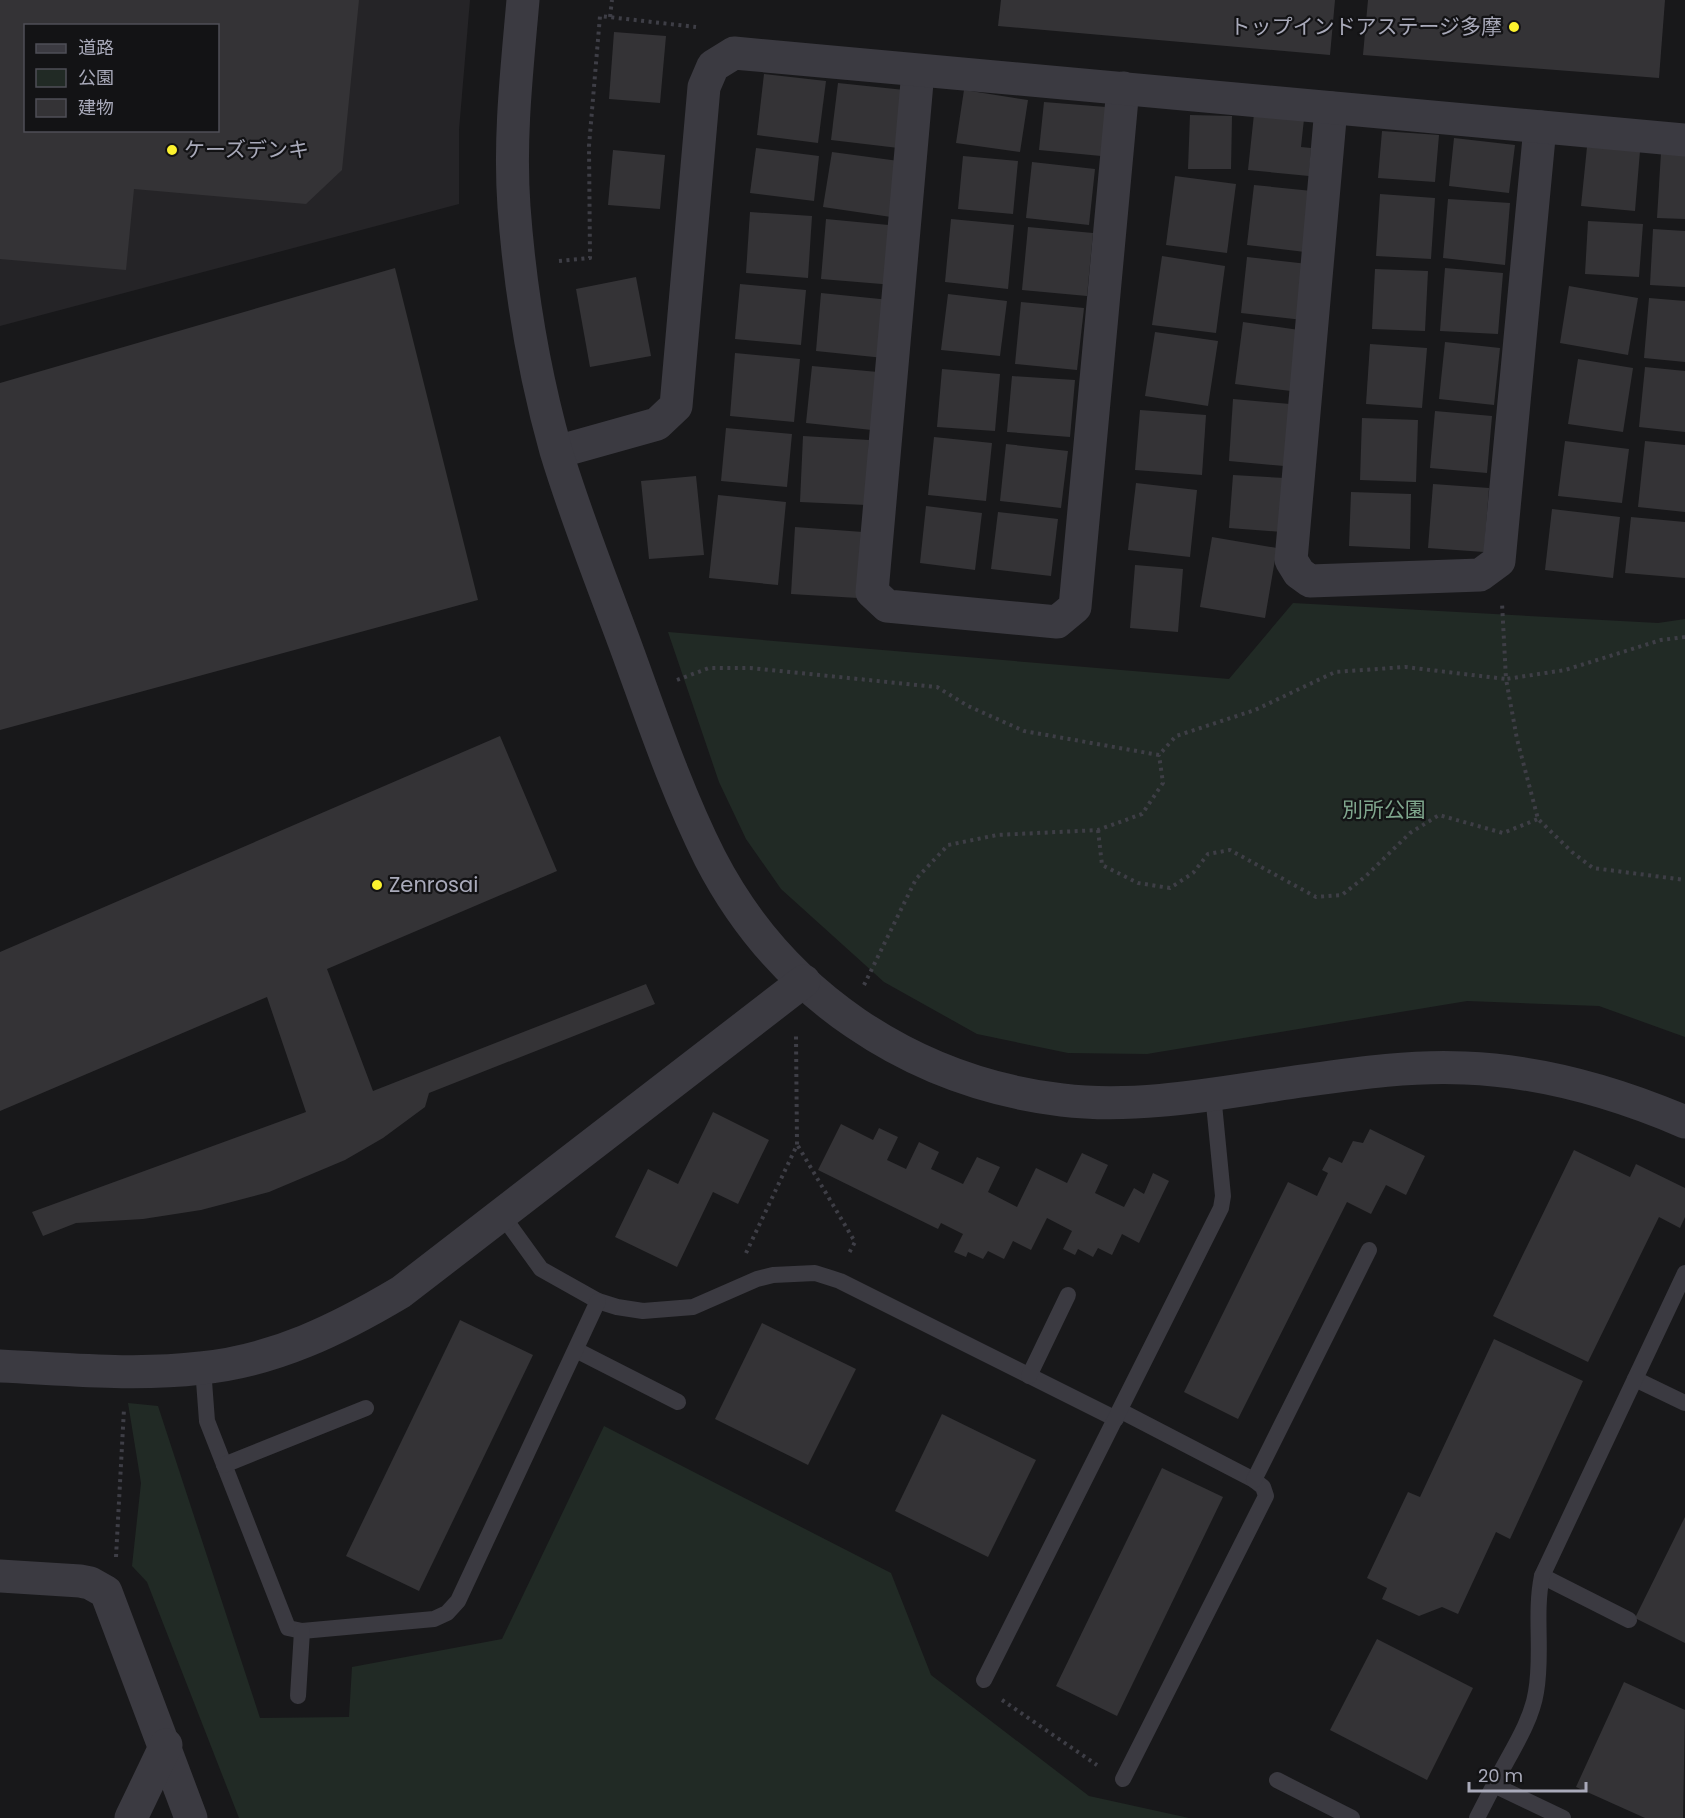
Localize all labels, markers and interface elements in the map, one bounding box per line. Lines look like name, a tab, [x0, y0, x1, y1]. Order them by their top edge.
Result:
place label: トップインドアステージ多摩	[1229, 12, 1502, 41]
marker: トップインドアステージ多摩	[1507, 20, 1521, 34]
legend	[24, 24, 219, 132]
text: 道路	[78, 35, 114, 60]
text: 公園	[78, 65, 114, 90]
text: 建物	[78, 95, 114, 120]
place label: ケーズデンキ	[184, 135, 309, 164]
marker: ケーズデンキ	[165, 143, 179, 157]
park label: 別所公園	[1342, 795, 1426, 824]
place label: Zenrosai	[389, 870, 478, 899]
marker: Zenrosai	[370, 878, 384, 892]
scale bar	[1469, 1755, 1586, 1793]
text: 20 m	[1478, 1763, 1523, 1788]

